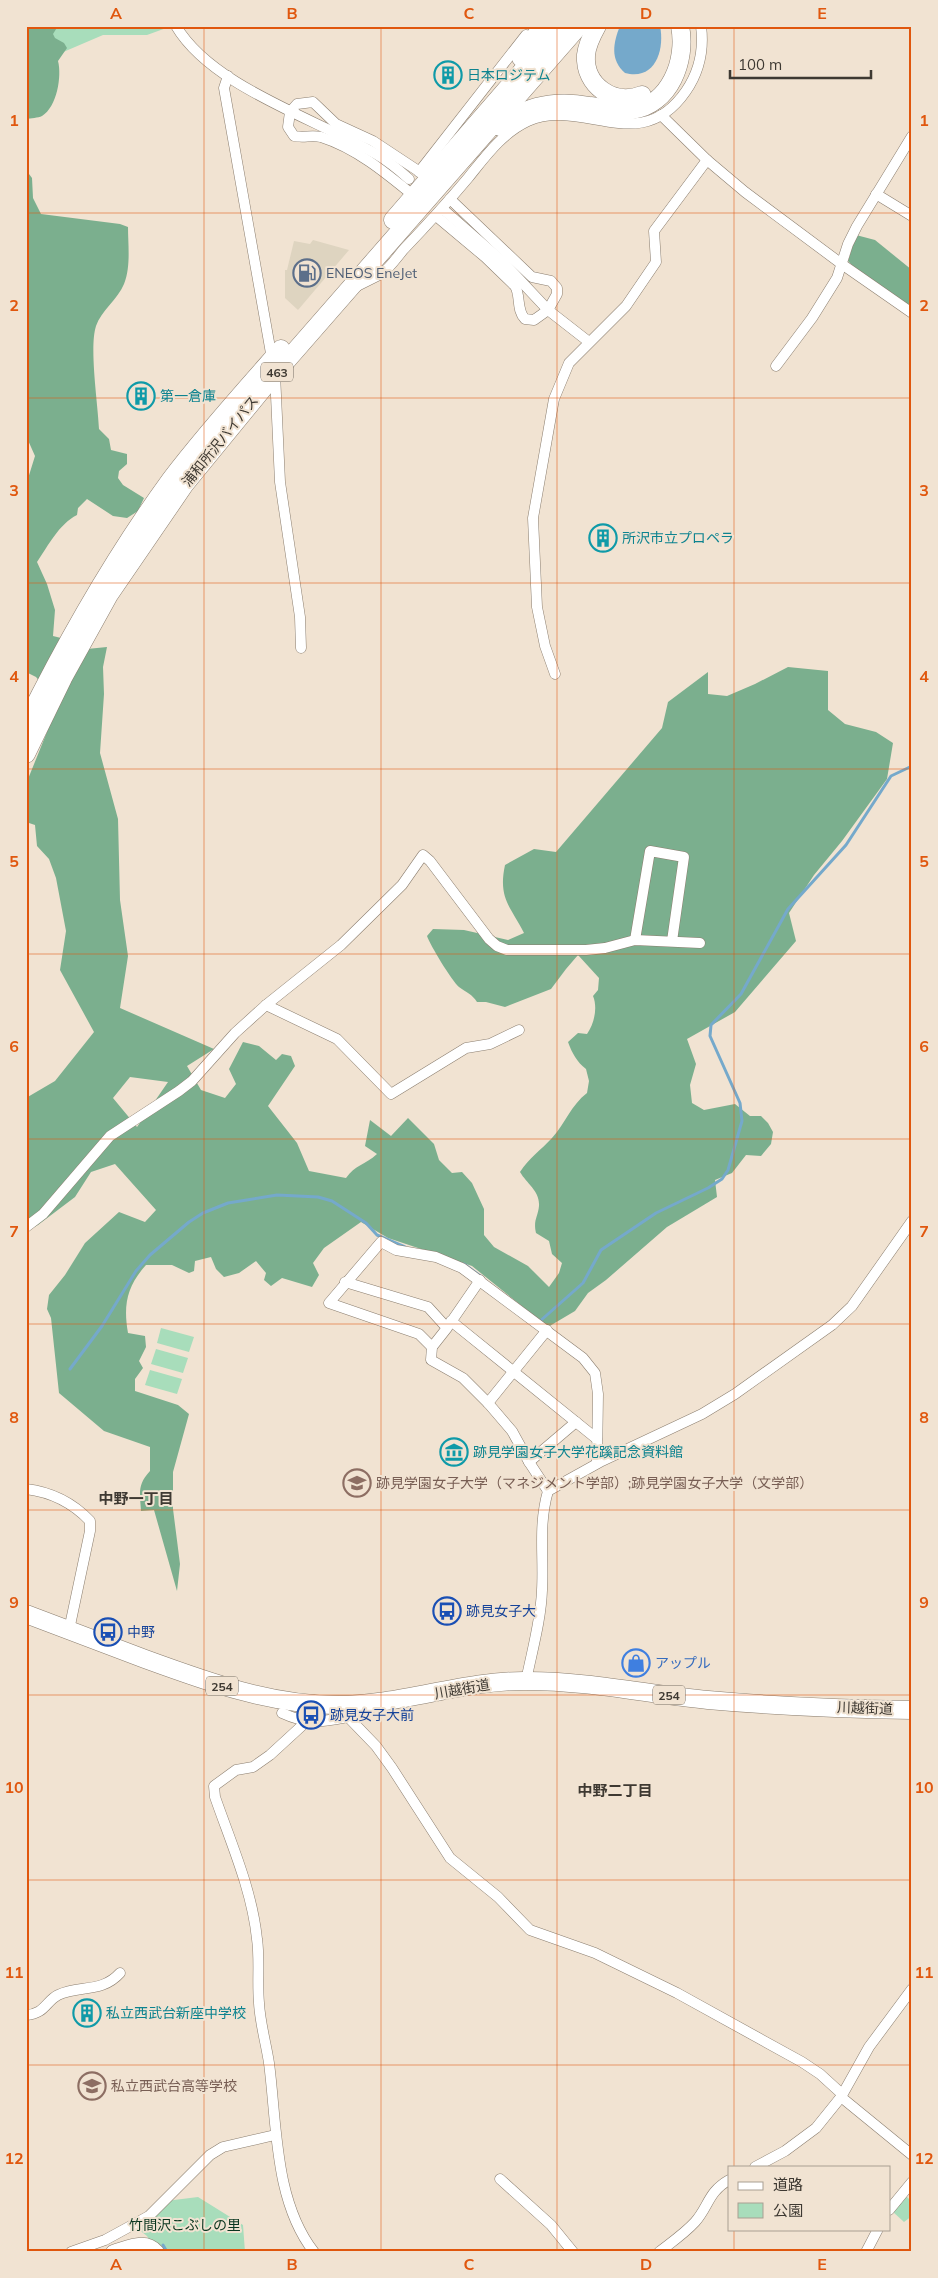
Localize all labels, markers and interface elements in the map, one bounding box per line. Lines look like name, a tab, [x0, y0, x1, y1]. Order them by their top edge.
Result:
text: A	[110, 3, 122, 23]
text: B	[286, 3, 298, 23]
text: C	[464, 3, 475, 23]
text: D	[640, 3, 652, 23]
text: E	[817, 3, 827, 23]
scale bar	[730, 48, 872, 80]
text: 100 m	[738, 55, 782, 74]
building icon: 日本ロジテム	[433, 60, 463, 90]
place label: 日本ロジテム	[467, 66, 551, 84]
text: 1	[9, 110, 19, 130]
text: 1	[919, 110, 929, 130]
fuel station icon: ENEOS EneJet	[292, 258, 322, 288]
place label: ENEOS EneJet	[326, 264, 417, 282]
text: 2	[9, 295, 19, 315]
text: 2	[919, 295, 929, 315]
road number: 463	[261, 362, 293, 382]
building icon: 第一倉庫	[126, 381, 156, 411]
place label: 第一倉庫	[160, 387, 216, 405]
street label: 浦和所沢バイパス	[178, 392, 262, 490]
text: 3	[9, 480, 19, 500]
text: 3	[919, 480, 929, 500]
building icon: 所沢市立プロペラ	[588, 523, 618, 553]
place label: 所沢市立プロペラ	[622, 529, 734, 547]
text: 4	[9, 666, 19, 686]
text: 4	[919, 666, 929, 686]
text: 5	[9, 851, 19, 871]
text: 5	[919, 851, 929, 871]
text: 6	[9, 1036, 19, 1056]
text: 6	[919, 1036, 929, 1056]
text: 7	[9, 1221, 19, 1241]
text: 7	[919, 1221, 929, 1241]
text: 8	[9, 1407, 19, 1427]
text: 8	[919, 1407, 929, 1427]
museum icon: 跡見学園女子大学花蹊記念資料館	[439, 1437, 469, 1467]
place label: 跡見学園女子大学花蹊記念資料館	[473, 1443, 683, 1461]
school or university icon: 跡見学園女子大学（マネジメント学部）;跡見学園女子大学（文学部）	[342, 1468, 372, 1498]
place label: 跡見学園女子大学（マネジメント学部）;跡見学園女子大学（文学部）	[376, 1474, 813, 1492]
district label: 中野一丁目	[98, 1489, 174, 1508]
text: 9	[9, 1592, 19, 1612]
text: 9	[919, 1592, 929, 1612]
bus stop icon: 跡見女子大	[432, 1596, 462, 1626]
place label: 跡見女子大	[466, 1602, 536, 1620]
bus stop icon: 中野	[93, 1617, 123, 1647]
place label: 中野	[127, 1623, 155, 1641]
shop icon: アップル	[621, 1648, 651, 1678]
place label: アップル	[655, 1654, 711, 1672]
street label: 川越街道	[433, 1675, 491, 1703]
road number: 254	[206, 1676, 238, 1695]
road number: 254	[653, 1686, 685, 1704]
street label: 川越街道	[837, 1698, 893, 1718]
bus stop icon: 跡見女子大前	[296, 1700, 326, 1730]
place label: 跡見女子大前	[330, 1706, 414, 1724]
text: 10	[4, 1777, 24, 1797]
text: 10	[914, 1777, 934, 1797]
district label: 中野二丁目	[577, 1781, 653, 1800]
text: 11	[4, 1962, 24, 1982]
text: 11	[914, 1962, 934, 1982]
building icon: 私立西武台新座中学校	[72, 1998, 102, 2028]
place label: 私立西武台新座中学校	[106, 2004, 246, 2022]
school or university icon: 私立西武台高等学校	[77, 2071, 107, 2101]
place label: 私立西武台高等学校	[111, 2077, 237, 2095]
text: 12	[4, 2148, 24, 2168]
text: 12	[914, 2148, 934, 2168]
legend	[728, 2166, 890, 2230]
text: 道路	[773, 2175, 803, 2194]
text: 公園	[773, 2201, 803, 2220]
park label: 竹間沢こぶしの里	[129, 2216, 241, 2234]
text: A	[110, 2254, 122, 2274]
text: B	[286, 2254, 298, 2274]
text: C	[464, 2254, 475, 2274]
text: D	[640, 2254, 652, 2274]
text: E	[817, 2254, 827, 2274]

